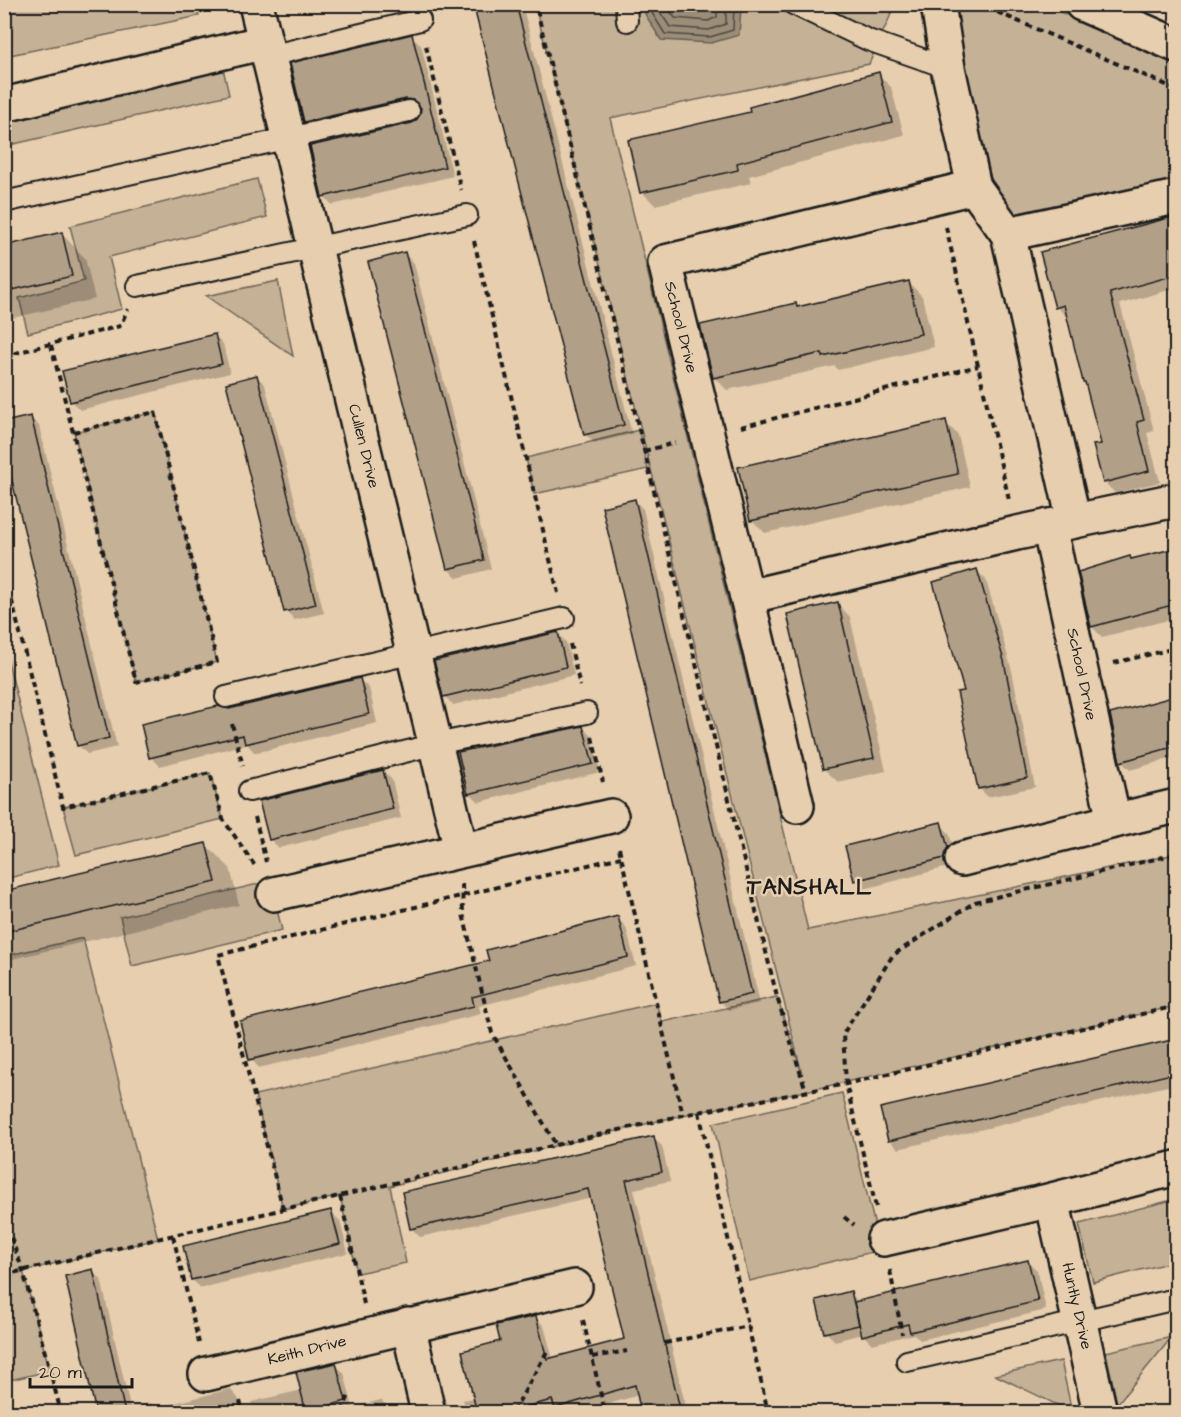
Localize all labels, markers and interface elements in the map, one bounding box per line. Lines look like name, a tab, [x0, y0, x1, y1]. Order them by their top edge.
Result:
street label: School Drive	[659, 279, 703, 376]
street label: Cullen Drive	[343, 402, 385, 491]
street label: School Drive	[1061, 626, 1103, 723]
district label: TANSHALL	[746, 872, 873, 903]
street label: Huntly Drive	[1055, 1260, 1098, 1352]
street label: Keith Drive	[265, 1330, 349, 1370]
scale bar	[30, 1351, 132, 1389]
text: 20 m	[39, 1360, 82, 1385]

